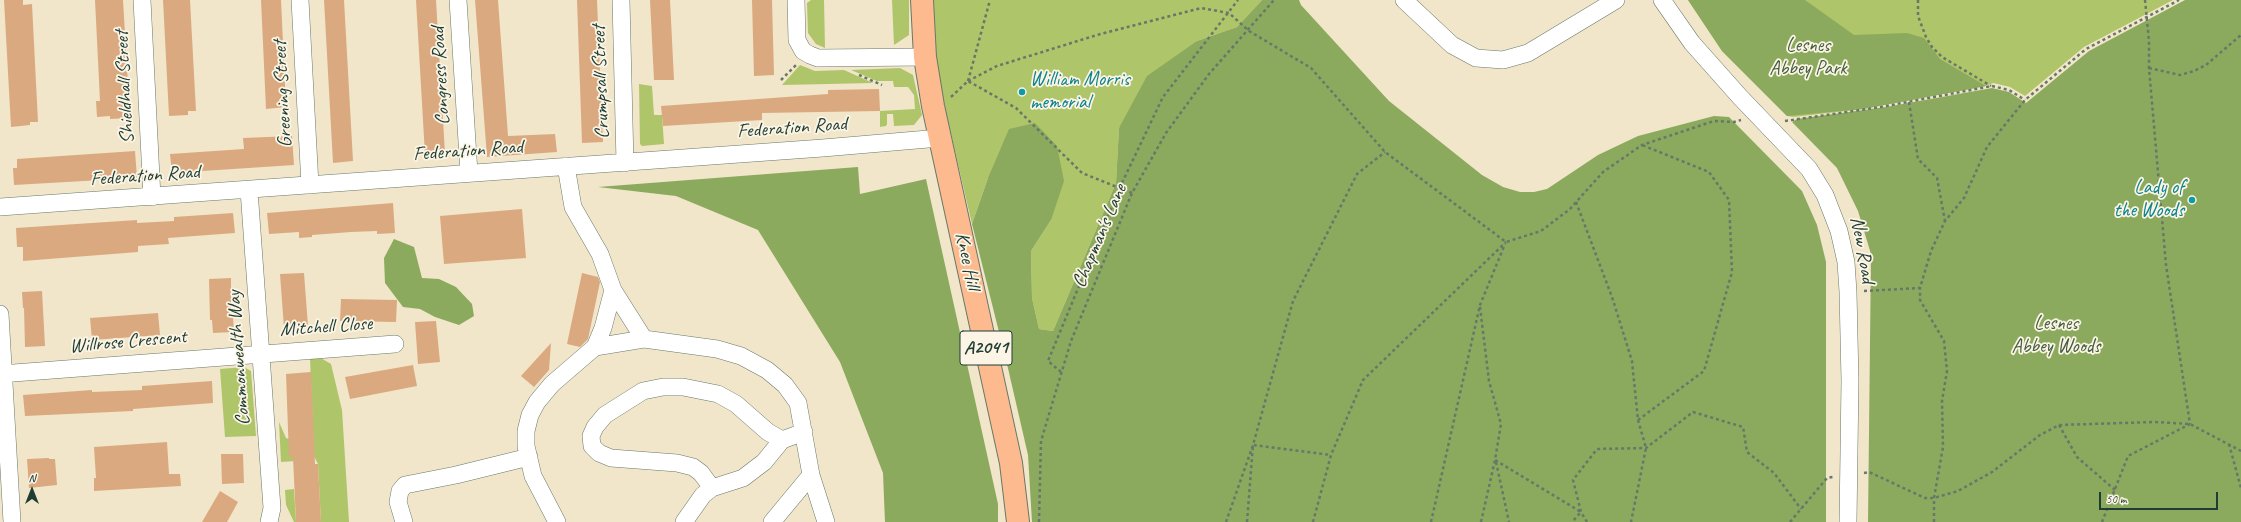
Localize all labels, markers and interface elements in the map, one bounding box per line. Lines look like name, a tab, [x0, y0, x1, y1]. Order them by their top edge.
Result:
street label: Crumpsall Street	[587, 25, 615, 139]
street label: Congress Road	[426, 26, 456, 126]
street label: Shieldhall Street	[110, 30, 140, 144]
park label: Lesnes Abbey Park	[1769, 34, 1847, 81]
street label: Greening Street	[268, 40, 298, 148]
place label: William Morris memorial	[1030, 68, 1130, 115]
marker: William Morris memorial	[1017, 87, 1027, 97]
street label: Federation Road	[736, 112, 848, 144]
street label: Federation Road	[412, 135, 524, 167]
street label: Federation Road	[89, 160, 201, 192]
place label: Lady of the Woods	[2114, 176, 2184, 223]
street label: Chapman's Lane	[1067, 181, 1133, 291]
marker: Lady of the Woods	[2187, 195, 2197, 205]
street label: New Road	[1844, 215, 1880, 285]
street label: Knee Hill	[949, 230, 985, 292]
street label: Commonwealth Way	[222, 290, 256, 426]
street label: Mitchell Close	[279, 312, 373, 342]
park label: Lesnes Abbey Woods	[2012, 312, 2100, 359]
street label: Willrose Crescent	[68, 325, 188, 359]
road number: A2041	[960, 331, 1012, 365]
north arrow	[12, 470, 52, 510]
text: N	[29, 471, 35, 485]
scale bar	[2101, 484, 2220, 510]
text: 50 m	[2106, 491, 2126, 507]

